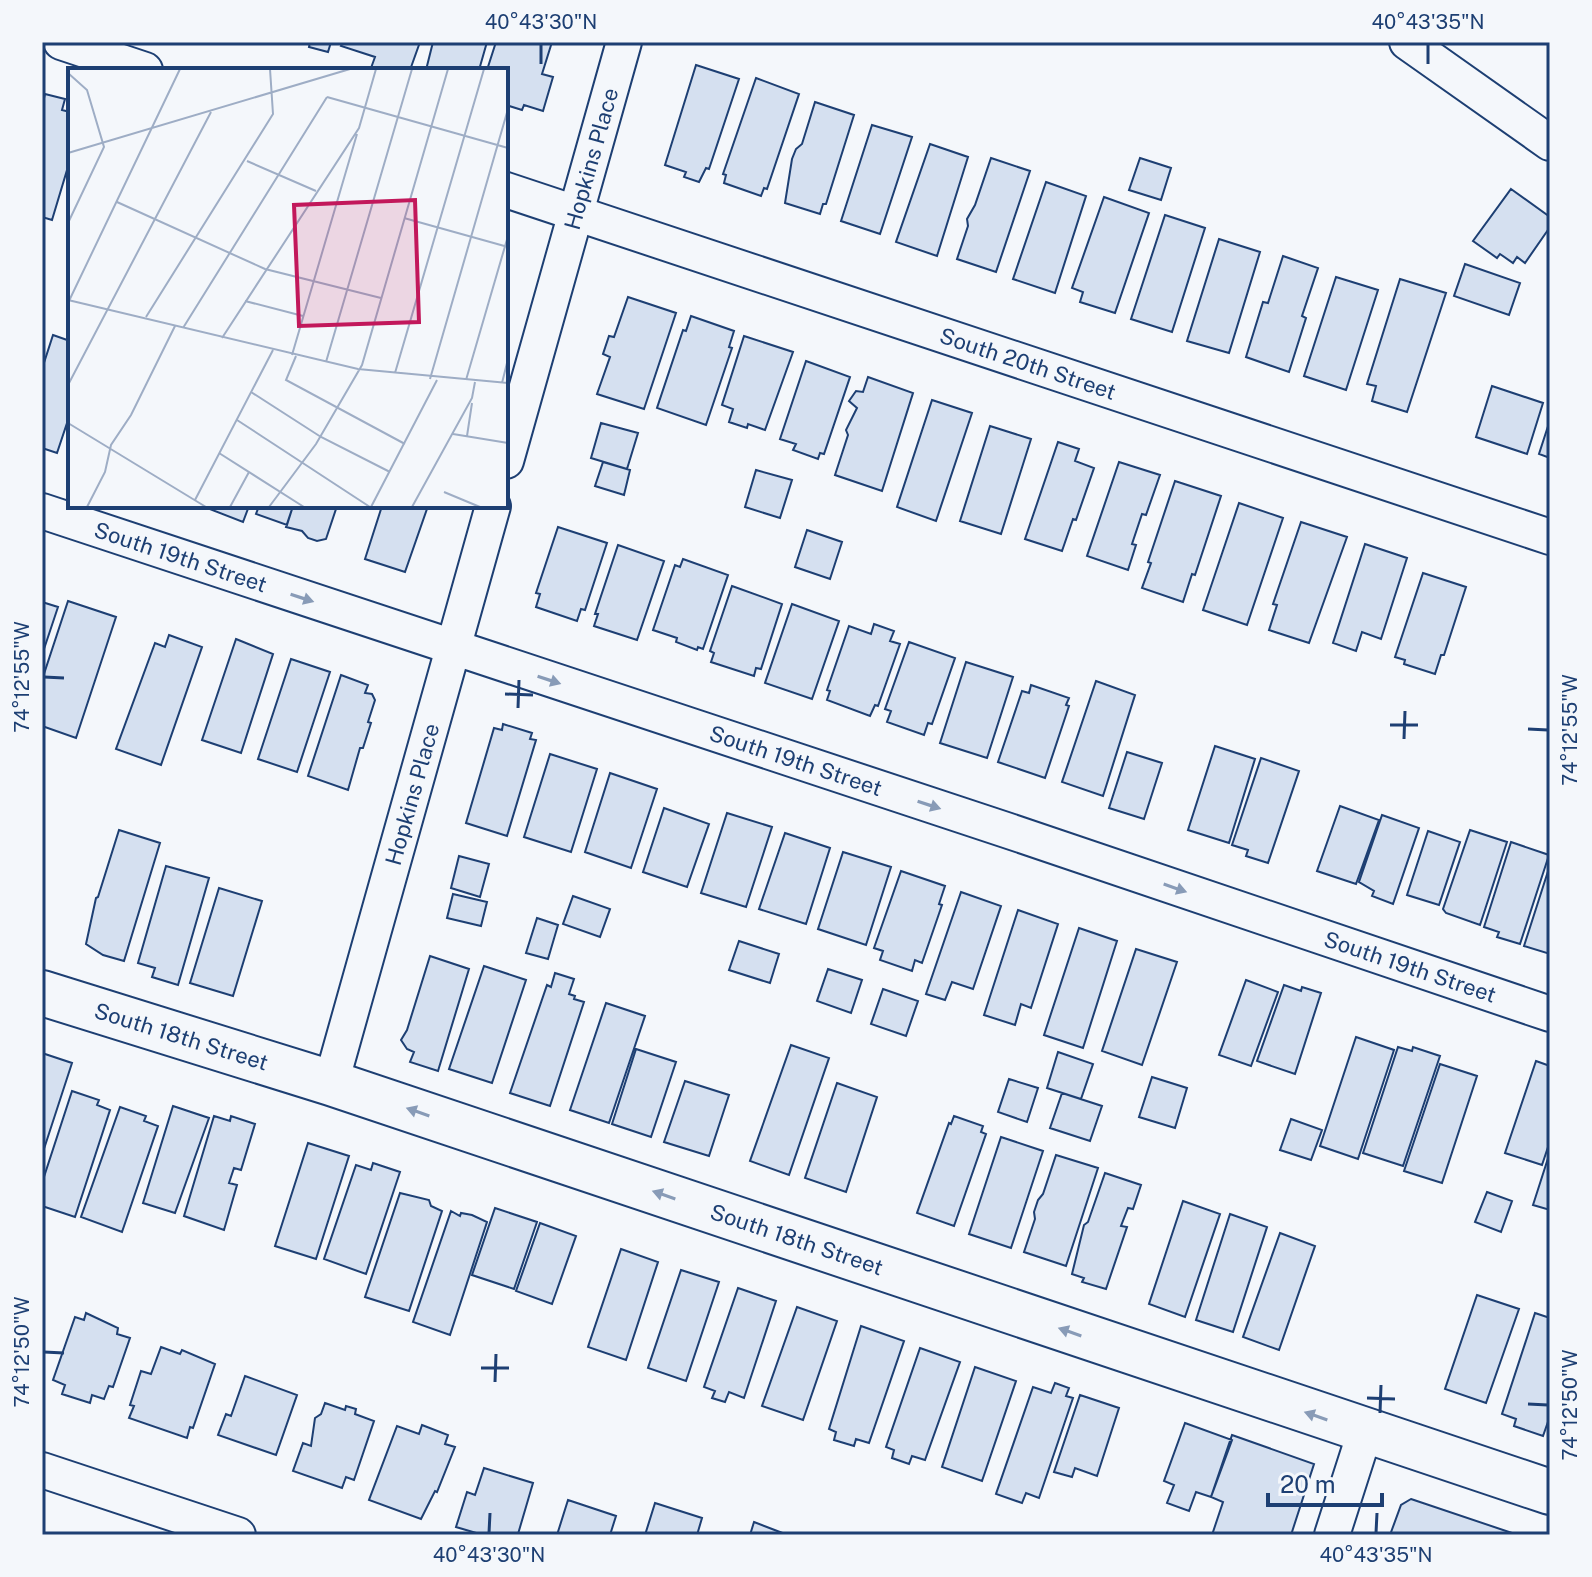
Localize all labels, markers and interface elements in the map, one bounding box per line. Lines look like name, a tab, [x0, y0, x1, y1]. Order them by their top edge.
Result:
text: 40°43'30"N	[485, 10, 597, 34]
text: 40°43'35"N	[1371, 10, 1485, 34]
inset map	[68, 68, 508, 508]
street label: Hopkins Place	[559, 85, 623, 233]
street label: South 20th Street	[936, 322, 1119, 405]
street label: South 19th Street	[91, 516, 270, 598]
one-way arrow	[290, 593, 314, 605]
text: 74°12'55"W	[10, 621, 34, 733]
one-way arrow	[537, 674, 561, 687]
text: 74°12'55"W	[1558, 674, 1582, 786]
street label: Hopkins Place	[380, 720, 444, 868]
street label: South 19th Street	[706, 720, 885, 801]
one-way arrow	[917, 799, 941, 811]
one-way arrow	[1163, 882, 1187, 894]
street label: South 19th Street	[1321, 926, 1500, 1008]
street label: South 18th Street	[91, 997, 272, 1076]
one-way arrow	[406, 1106, 430, 1118]
one-way arrow	[652, 1189, 676, 1201]
street label: South 18th Street	[707, 1198, 887, 1280]
text: 74°12'50"W	[10, 1297, 34, 1407]
one-way arrow	[1058, 1326, 1082, 1338]
text: 74°12'50"W	[1558, 1350, 1582, 1460]
one-way arrow	[1304, 1409, 1328, 1421]
scale bar	[1268, 1457, 1382, 1507]
text: 20 m	[1280, 1470, 1336, 1498]
text: 40°43'30"N	[433, 1543, 545, 1567]
text: 40°43'35"N	[1319, 1543, 1433, 1567]

